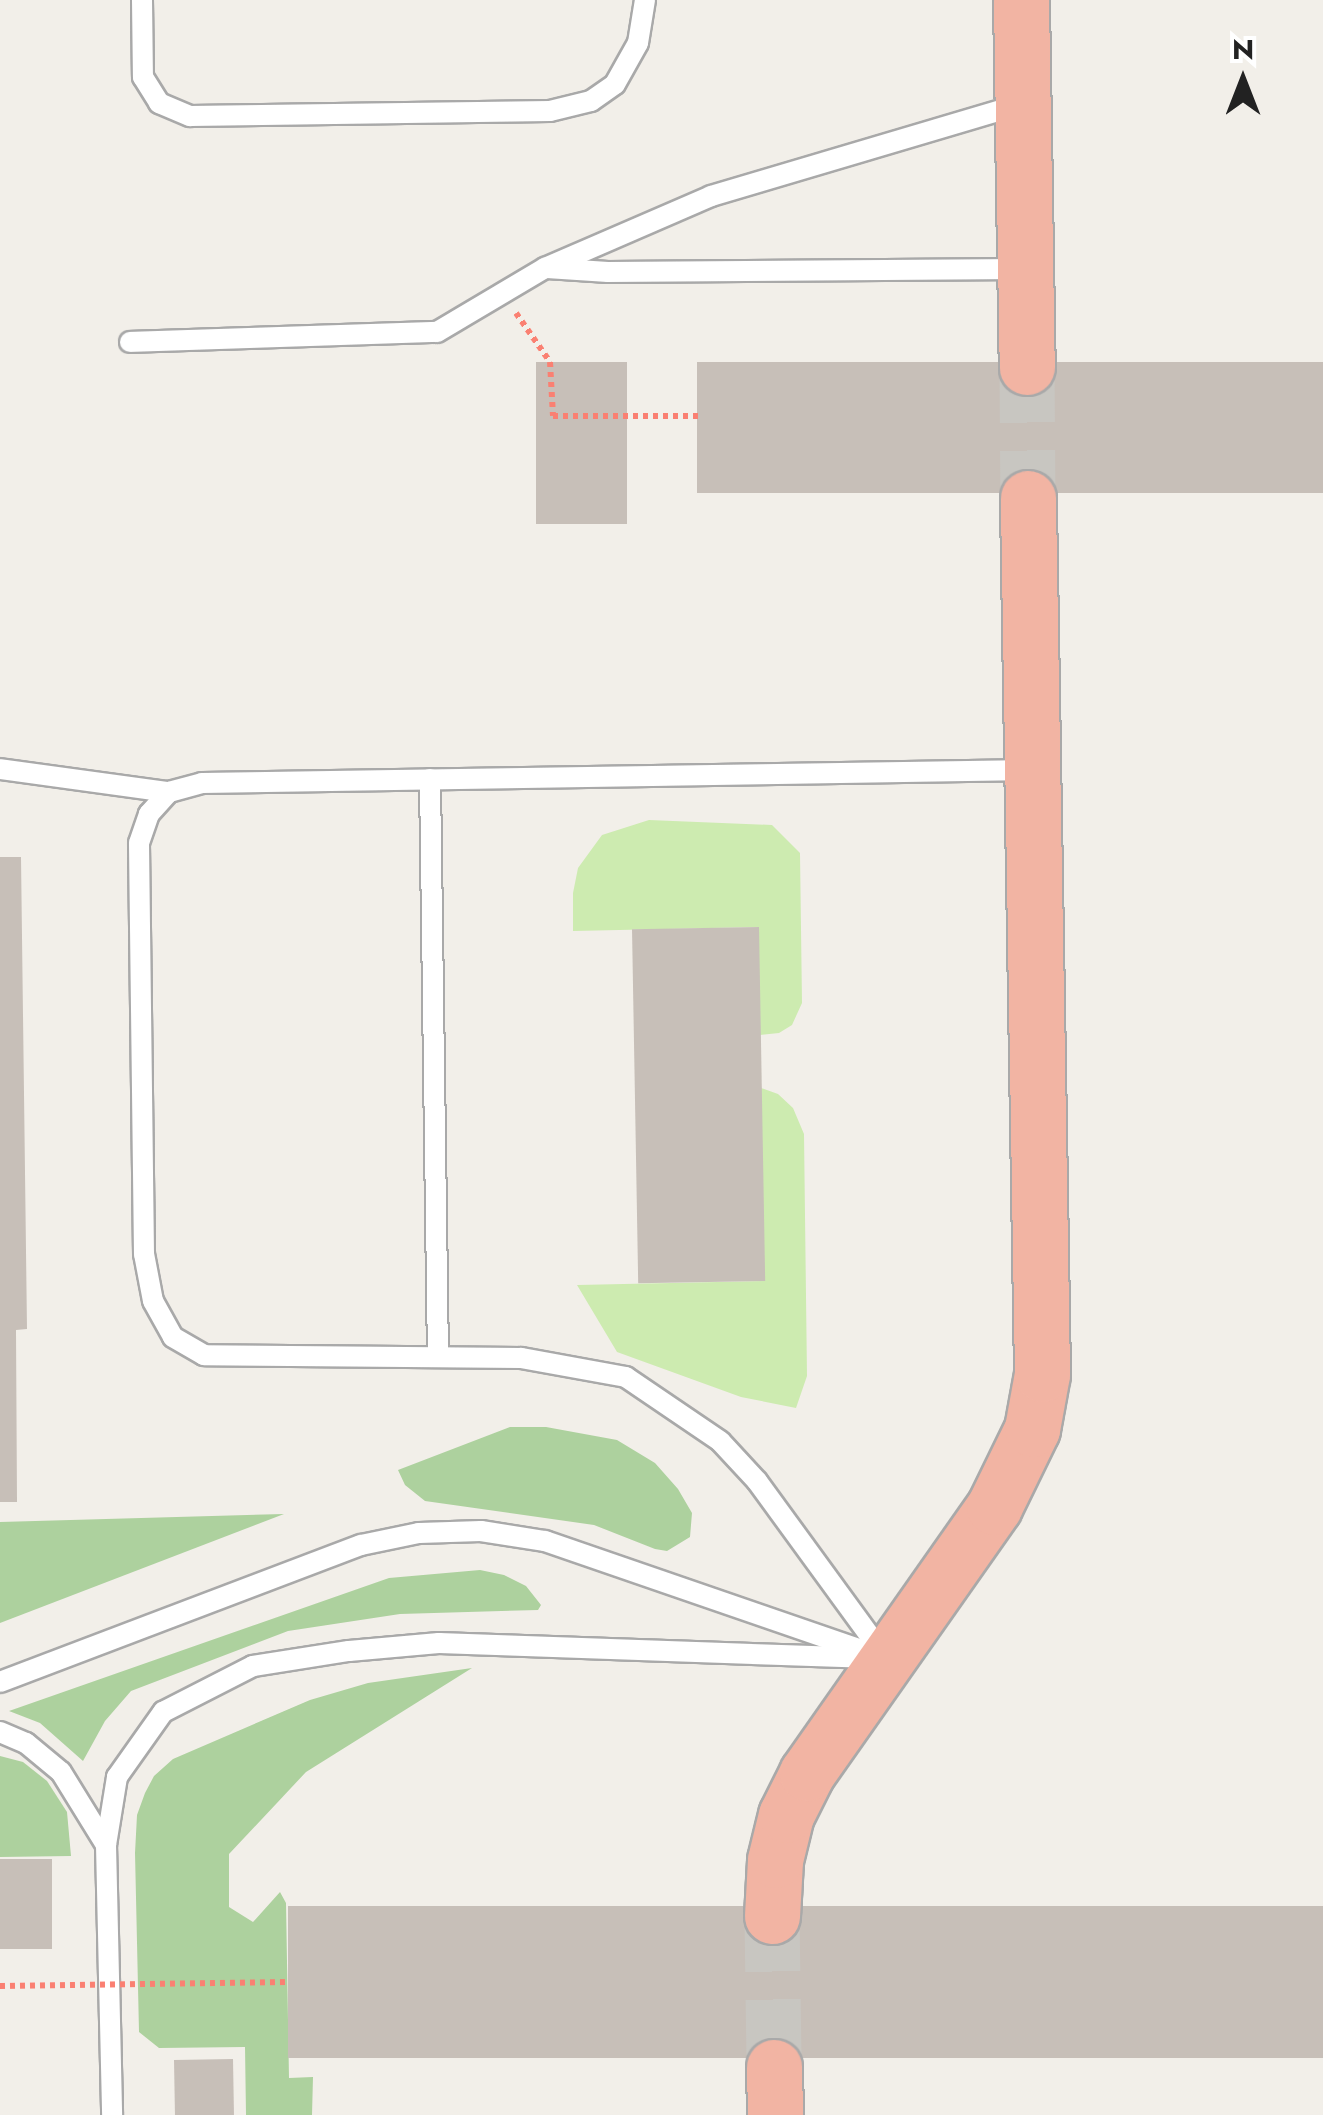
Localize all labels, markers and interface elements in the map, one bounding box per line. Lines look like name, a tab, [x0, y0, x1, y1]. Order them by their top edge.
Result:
text: N	[1232, 29, 1254, 70]
north arrow	[1193, 30, 1293, 130]

